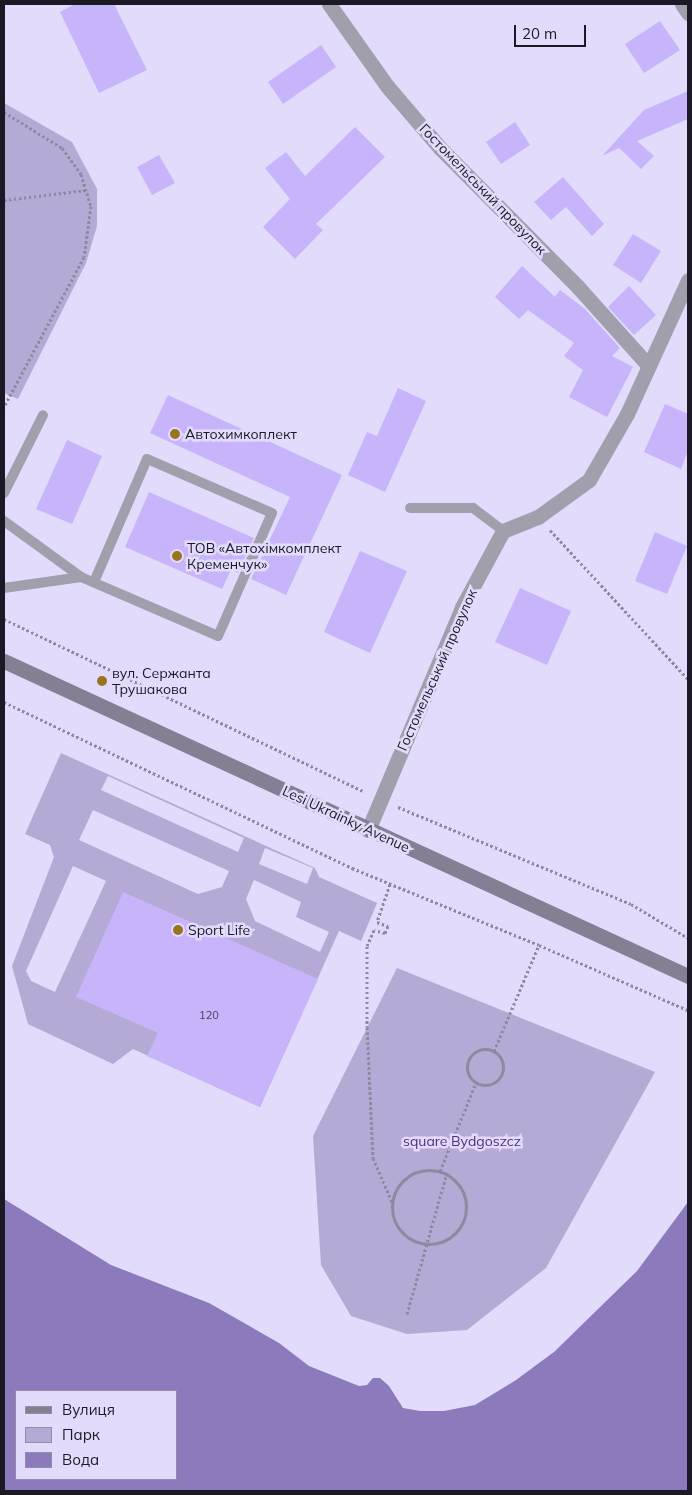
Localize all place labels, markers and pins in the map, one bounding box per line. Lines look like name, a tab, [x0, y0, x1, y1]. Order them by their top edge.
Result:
place label: Автохимкоплект	[185, 426, 297, 442]
marker: Автохимкоплект	[169, 428, 181, 440]
place label: ТОВ «Автохімкомплект Кременчук»	[187, 540, 341, 572]
marker: ТОВ «Автохімкомплект Кременчук»	[171, 550, 183, 562]
place label: вул. Сержанта Трушакова	[112, 665, 211, 698]
marker: вул. Сержанта Трушакова	[96, 675, 108, 687]
place label: Sport Life	[188, 922, 250, 938]
marker: Sport Life	[172, 924, 184, 936]

